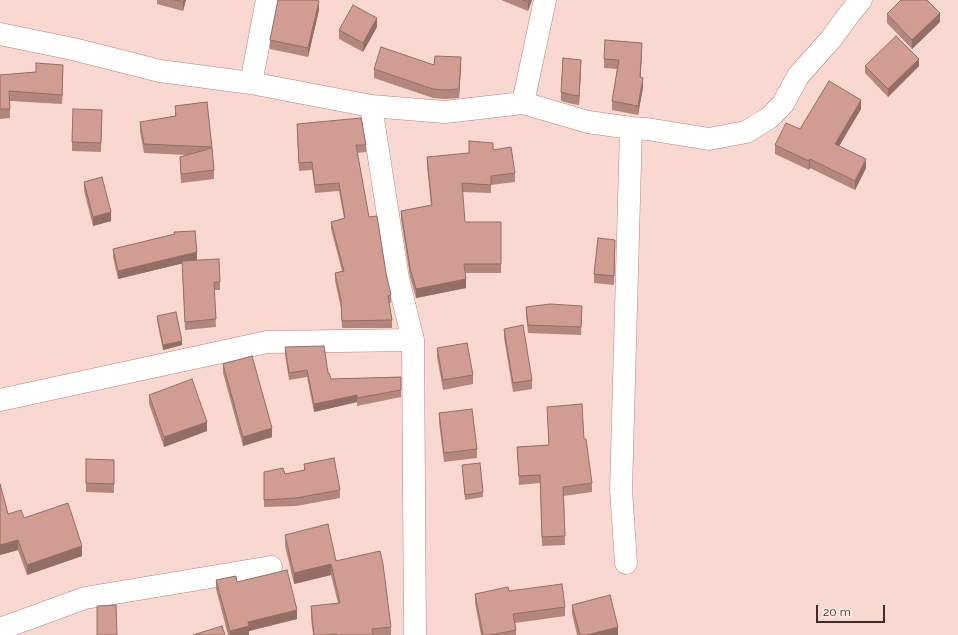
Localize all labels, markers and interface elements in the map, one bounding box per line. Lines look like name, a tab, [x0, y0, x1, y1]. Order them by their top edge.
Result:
scale bar	[818, 597, 887, 623]
text: 20 m	[823, 605, 851, 619]

